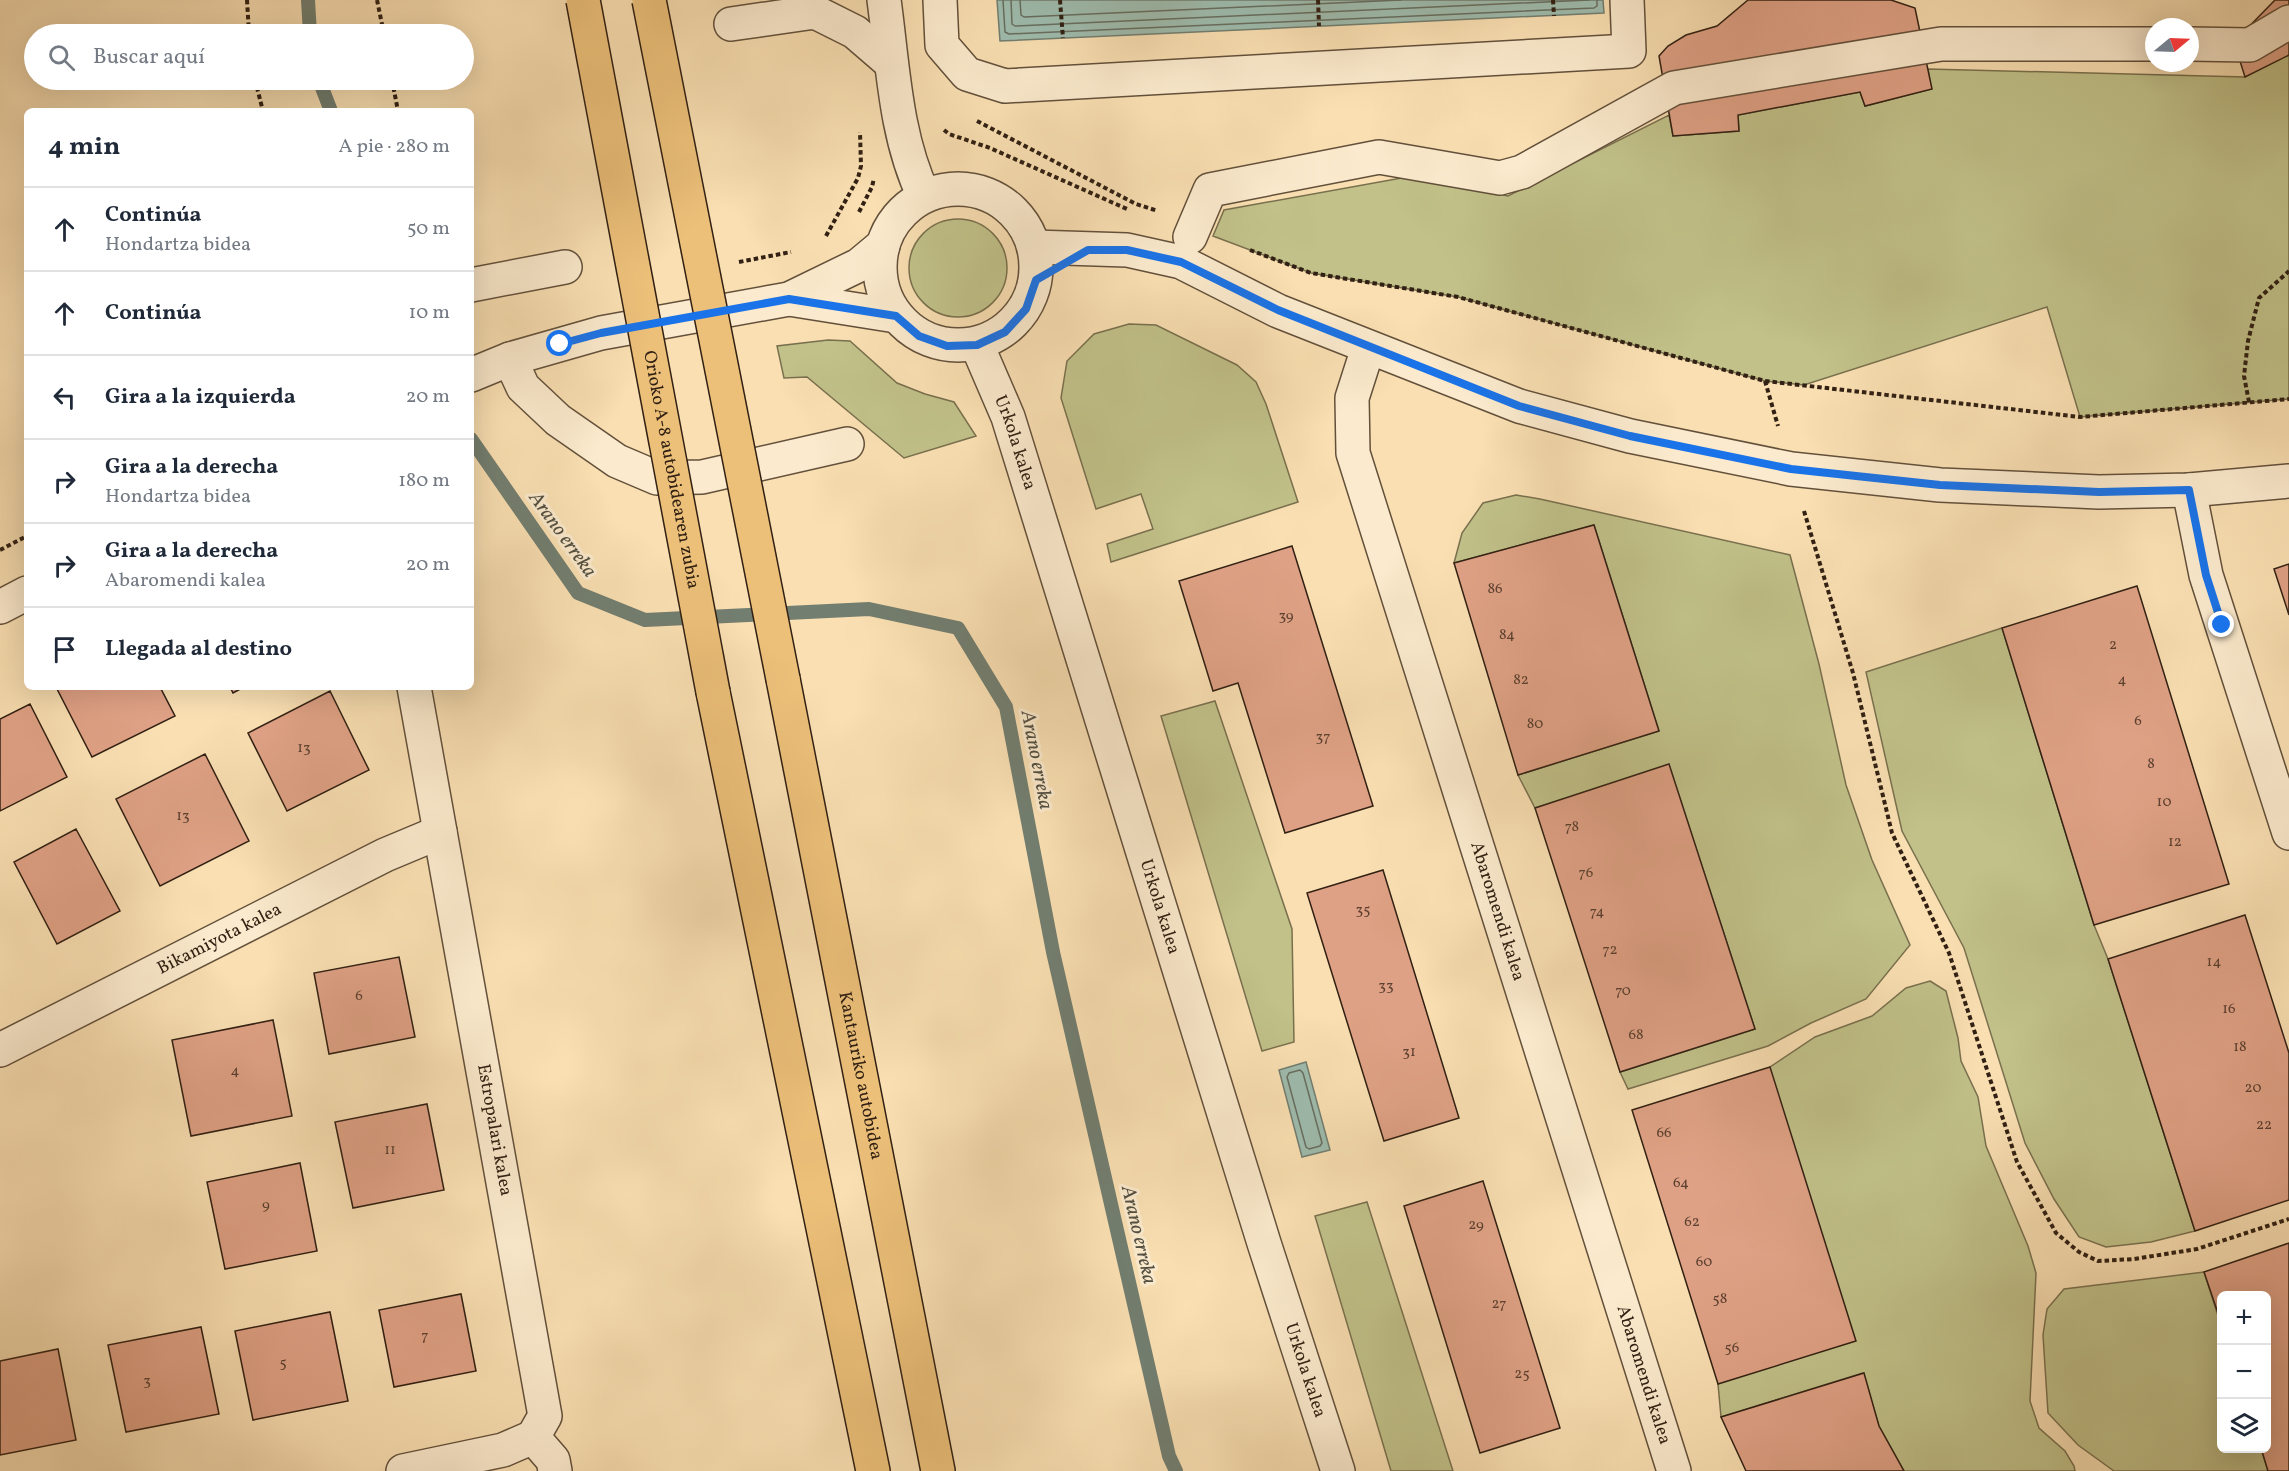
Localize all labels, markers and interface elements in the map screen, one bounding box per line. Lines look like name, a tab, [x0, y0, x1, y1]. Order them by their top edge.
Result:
north arrow	[2145, 18, 2199, 72]
search box	[24, 24, 474, 90]
icon: search	[45, 41, 78, 74]
text: Buscar aquí	[93, 42, 205, 73]
text: 4 min	[48, 129, 120, 165]
text: A pie · 280 m	[338, 133, 450, 161]
text: Continúa	[105, 200, 202, 231]
icon: ahead	[48, 213, 81, 246]
text: 50 m	[407, 215, 450, 243]
text: Hondartza bidea	[105, 231, 251, 259]
icon: ahead	[48, 297, 81, 330]
text: Continúa	[105, 298, 202, 329]
text: 10 m	[409, 299, 450, 327]
route start	[546, 330, 572, 356]
street label: Orioko A-8 autobidearen zubia	[637, 349, 706, 591]
icon: left	[48, 381, 81, 414]
text: Gira a la izquierda	[105, 382, 296, 413]
text: 20 m	[406, 383, 450, 411]
street label: Urkola kalea	[988, 391, 1042, 493]
text: Gira a la derecha	[105, 452, 278, 483]
icon: right	[48, 465, 81, 498]
text: 180 m	[398, 467, 450, 495]
text: Hondartza bidea	[105, 483, 251, 511]
water label: Arano erreka	[521, 485, 603, 584]
text: Gira a la derecha	[105, 536, 278, 567]
icon: right	[48, 549, 81, 582]
text: 20 m	[406, 551, 450, 579]
text: Abaromendi kalea	[105, 567, 266, 595]
house number: 86	[1487, 579, 1503, 600]
house number: 39	[1278, 606, 1294, 627]
route end	[2208, 611, 2234, 637]
house number: 84	[1499, 625, 1515, 646]
icon: arrive	[48, 633, 81, 666]
text: Llegada al destino	[105, 634, 292, 665]
house number: 2	[2109, 635, 2117, 656]
house number: 82	[1513, 670, 1529, 691]
house number: 4	[2118, 670, 2127, 691]
water label: Arano erreka	[1012, 707, 1059, 812]
house number: 6	[2134, 711, 2142, 732]
house number: 80	[1527, 714, 1543, 735]
house number: 37	[1316, 727, 1330, 748]
house number: 13	[297, 738, 311, 759]
house number: 8	[2147, 754, 2155, 775]
house number: 10	[2157, 792, 2171, 813]
house number: 13	[176, 806, 190, 827]
house number: 78	[1565, 817, 1579, 838]
house number: 12	[2168, 832, 2182, 853]
street label: Abaromendi kalea	[1464, 838, 1531, 984]
street label: Urkola kalea	[1133, 856, 1186, 957]
house number: 76	[1579, 863, 1593, 884]
street label: Bikamiyota kalea	[153, 897, 286, 981]
house number: 35	[1356, 900, 1370, 921]
house number: 74	[1590, 902, 1604, 923]
house number: 72	[1602, 940, 1618, 961]
house number: 14	[2207, 952, 2221, 973]
house number: 33	[1378, 976, 1394, 997]
house number: 70	[1615, 981, 1631, 1002]
house number: 6	[355, 986, 363, 1007]
street label: Kantauriko autobidea	[832, 989, 889, 1162]
house number: 16	[2222, 999, 2236, 1020]
house number: 68	[1628, 1025, 1644, 1046]
house number: 18	[2233, 1037, 2247, 1058]
house number: 31	[1402, 1042, 1416, 1063]
house number: 4	[231, 1061, 240, 1082]
street label: Estropalari kalea	[470, 1062, 518, 1198]
house number: 20	[2245, 1078, 2261, 1099]
house number: 22	[2256, 1115, 2272, 1136]
house number: 66	[1656, 1123, 1672, 1144]
house number: 11	[384, 1140, 396, 1161]
house number: 64	[1673, 1173, 1689, 1194]
water label: Arano erreka	[1113, 1182, 1163, 1287]
house number: 9	[262, 1195, 270, 1216]
house number: 62	[1684, 1212, 1700, 1233]
house number: 29	[1468, 1215, 1484, 1236]
house number: 60	[1696, 1252, 1712, 1273]
house number: 58	[1713, 1289, 1727, 1310]
map controls	[2217, 1291, 2271, 1453]
button: +	[2217, 1291, 2271, 1345]
house number: 27	[1492, 1294, 1506, 1315]
street label: Abaromendi kalea	[1610, 1302, 1677, 1448]
street label: Urkola kalea	[1278, 1320, 1332, 1421]
house number: 7	[421, 1326, 429, 1347]
house number: 56	[1725, 1338, 1739, 1359]
button: −	[2217, 1345, 2271, 1399]
house number: 5	[279, 1353, 287, 1374]
house number: 25	[1514, 1364, 1530, 1385]
house number: 3	[143, 1371, 151, 1392]
button: layers	[2217, 1399, 2271, 1453]

